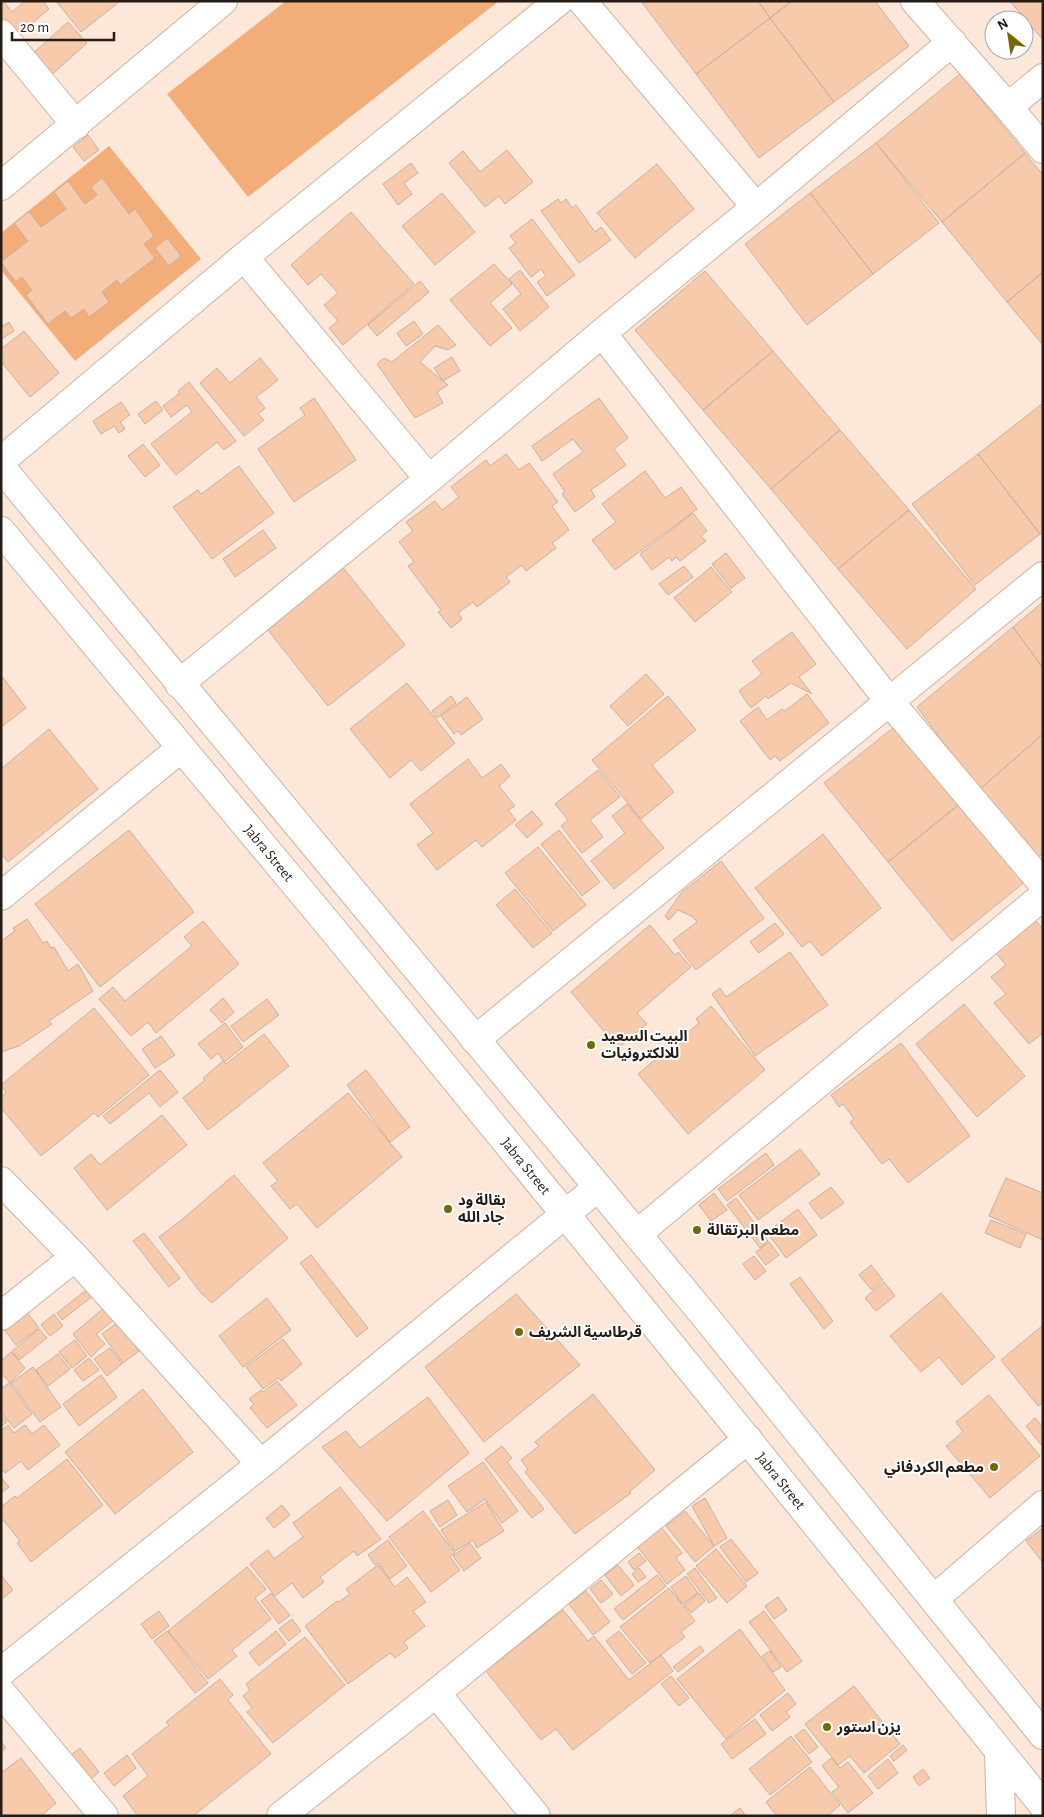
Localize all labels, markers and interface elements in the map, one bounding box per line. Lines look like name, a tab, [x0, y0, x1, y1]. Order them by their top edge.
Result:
scale bar	[12, 10, 115, 42]
north arrow	[984, 10, 1034, 60]
text: N	[995, 16, 1011, 33]
text: 20 m	[20, 20, 49, 35]
street label: Jabra Street	[241, 822, 296, 885]
place label: البيت السعيد للالكترونيات	[601, 1029, 688, 1062]
marker: البيت السعيد للالكترونيات	[585, 1039, 597, 1051]
street label: Jabra Street	[498, 1135, 553, 1198]
place label: بقالة ود جاد الله	[458, 1192, 506, 1225]
marker: بقالة ود جاد الله	[442, 1203, 454, 1215]
place label: مطعم البرتقالة	[707, 1222, 799, 1241]
marker: مطعم البرتقالة	[691, 1224, 703, 1236]
place label: قرطاسية الشريف	[529, 1324, 642, 1341]
marker: قرطاسية الشريف	[513, 1326, 525, 1338]
street label: Jabra Street	[753, 1450, 808, 1513]
place label: مطعم الكردفاني	[884, 1459, 984, 1478]
marker: مطعم الكردفاني	[988, 1461, 1000, 1473]
place label: يزن استور	[836, 1720, 901, 1736]
marker: يزن استور	[821, 1721, 833, 1733]

